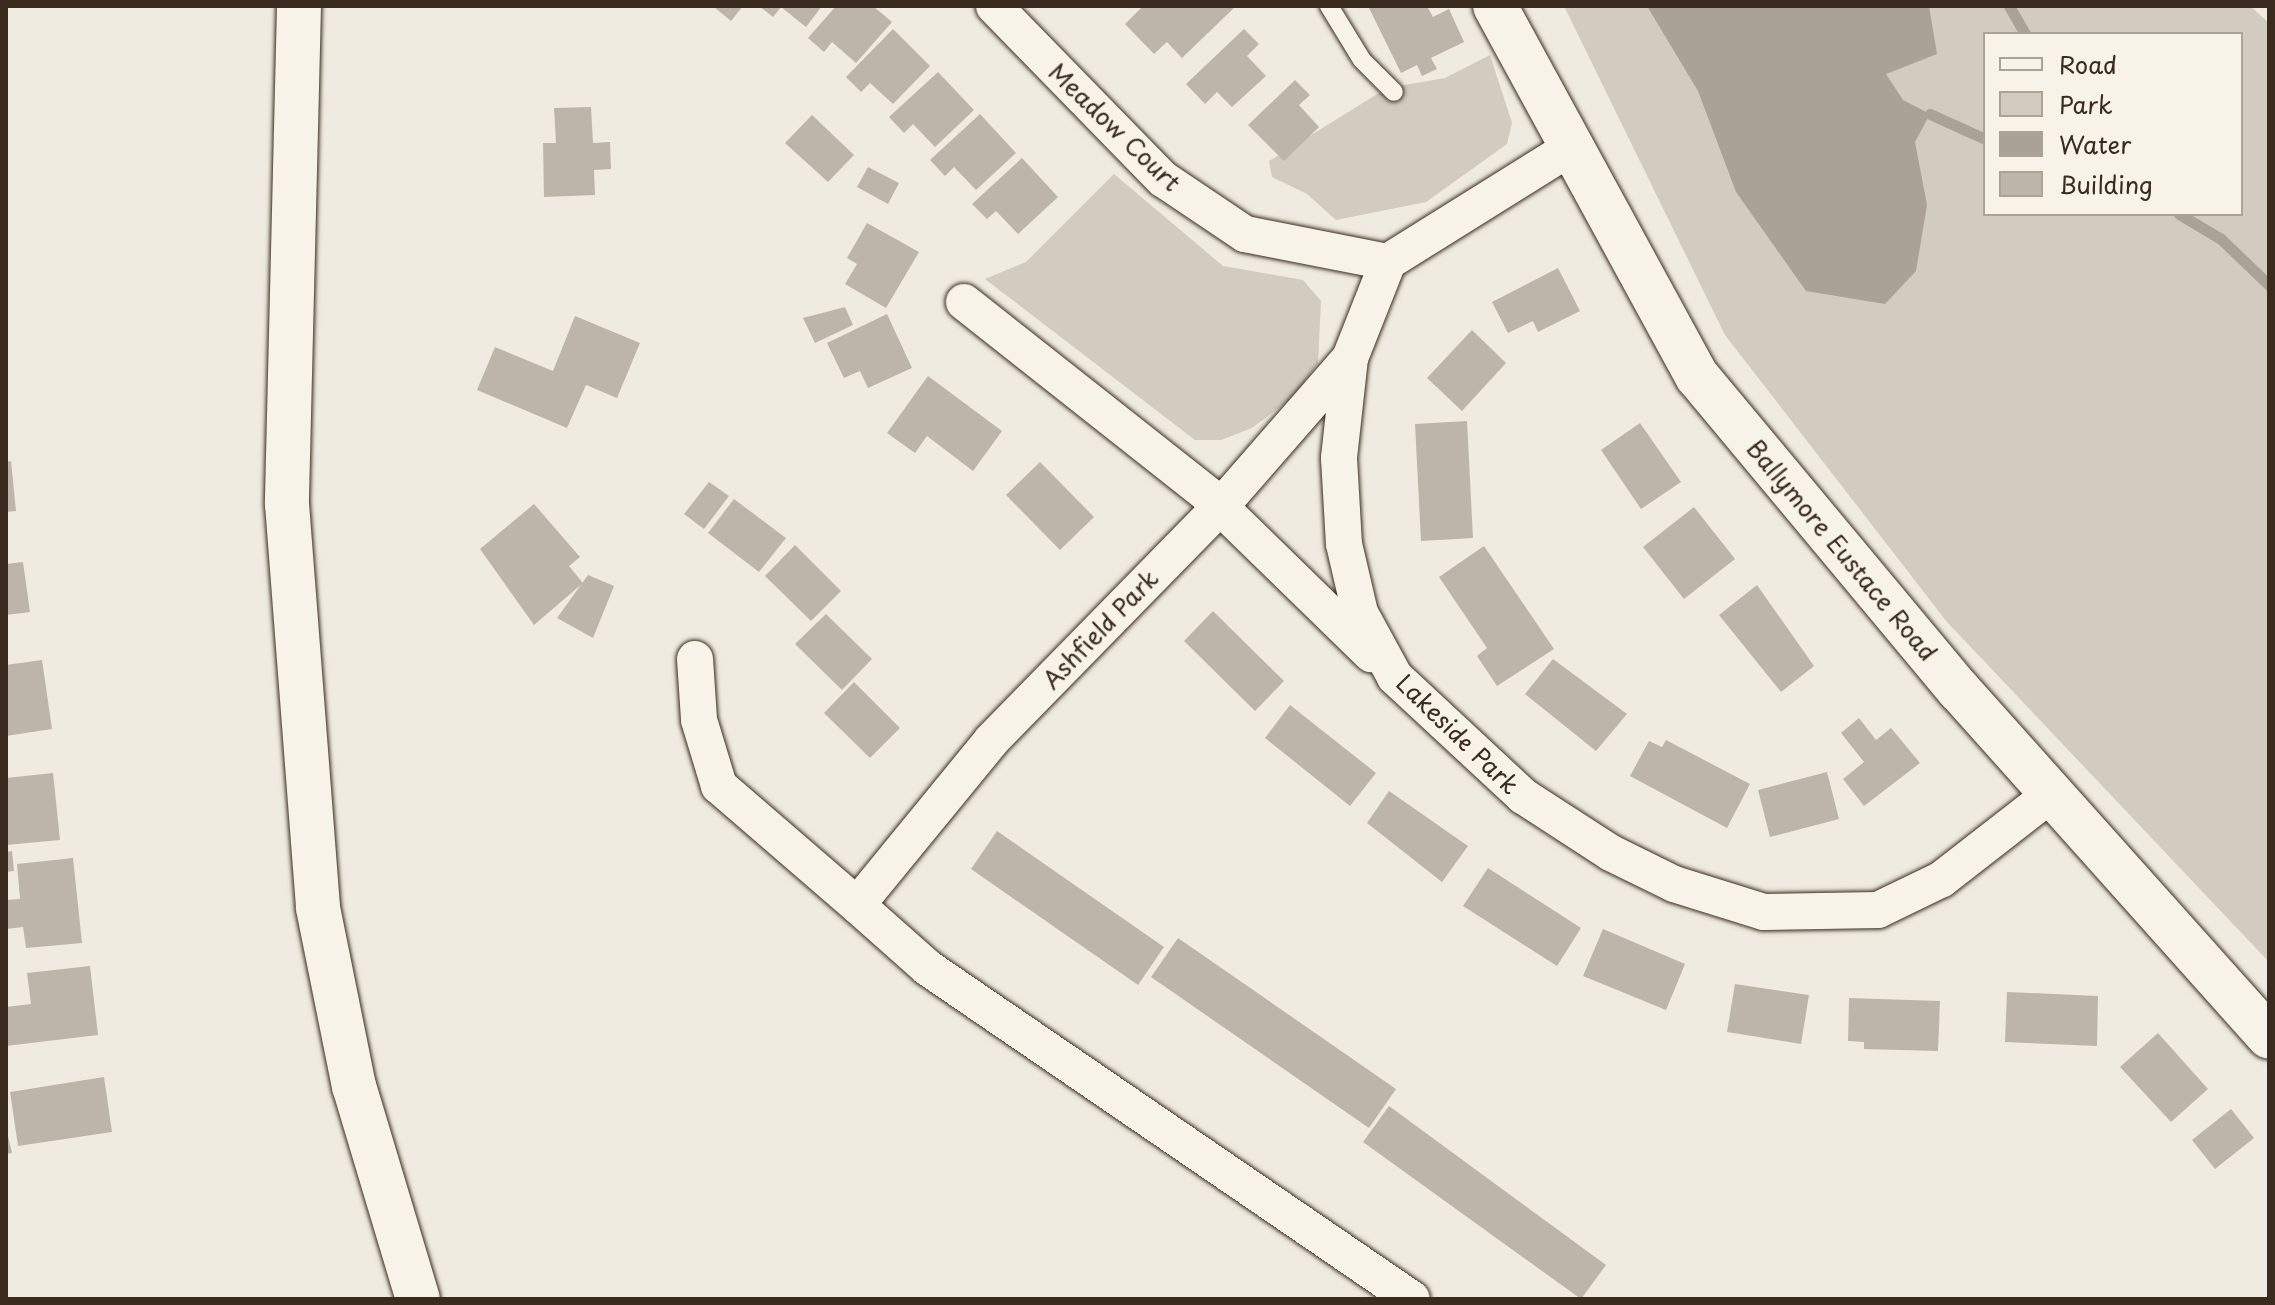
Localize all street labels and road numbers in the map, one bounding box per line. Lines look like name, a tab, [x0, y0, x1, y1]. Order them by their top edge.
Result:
street label: Meadow Court	[1044, 58, 1186, 196]
street label: Ballymore Eustace Road	[1741, 434, 1943, 666]
street label: Ashfield Park	[1036, 563, 1164, 695]
street label: Lakeside Park	[1391, 668, 1525, 800]

